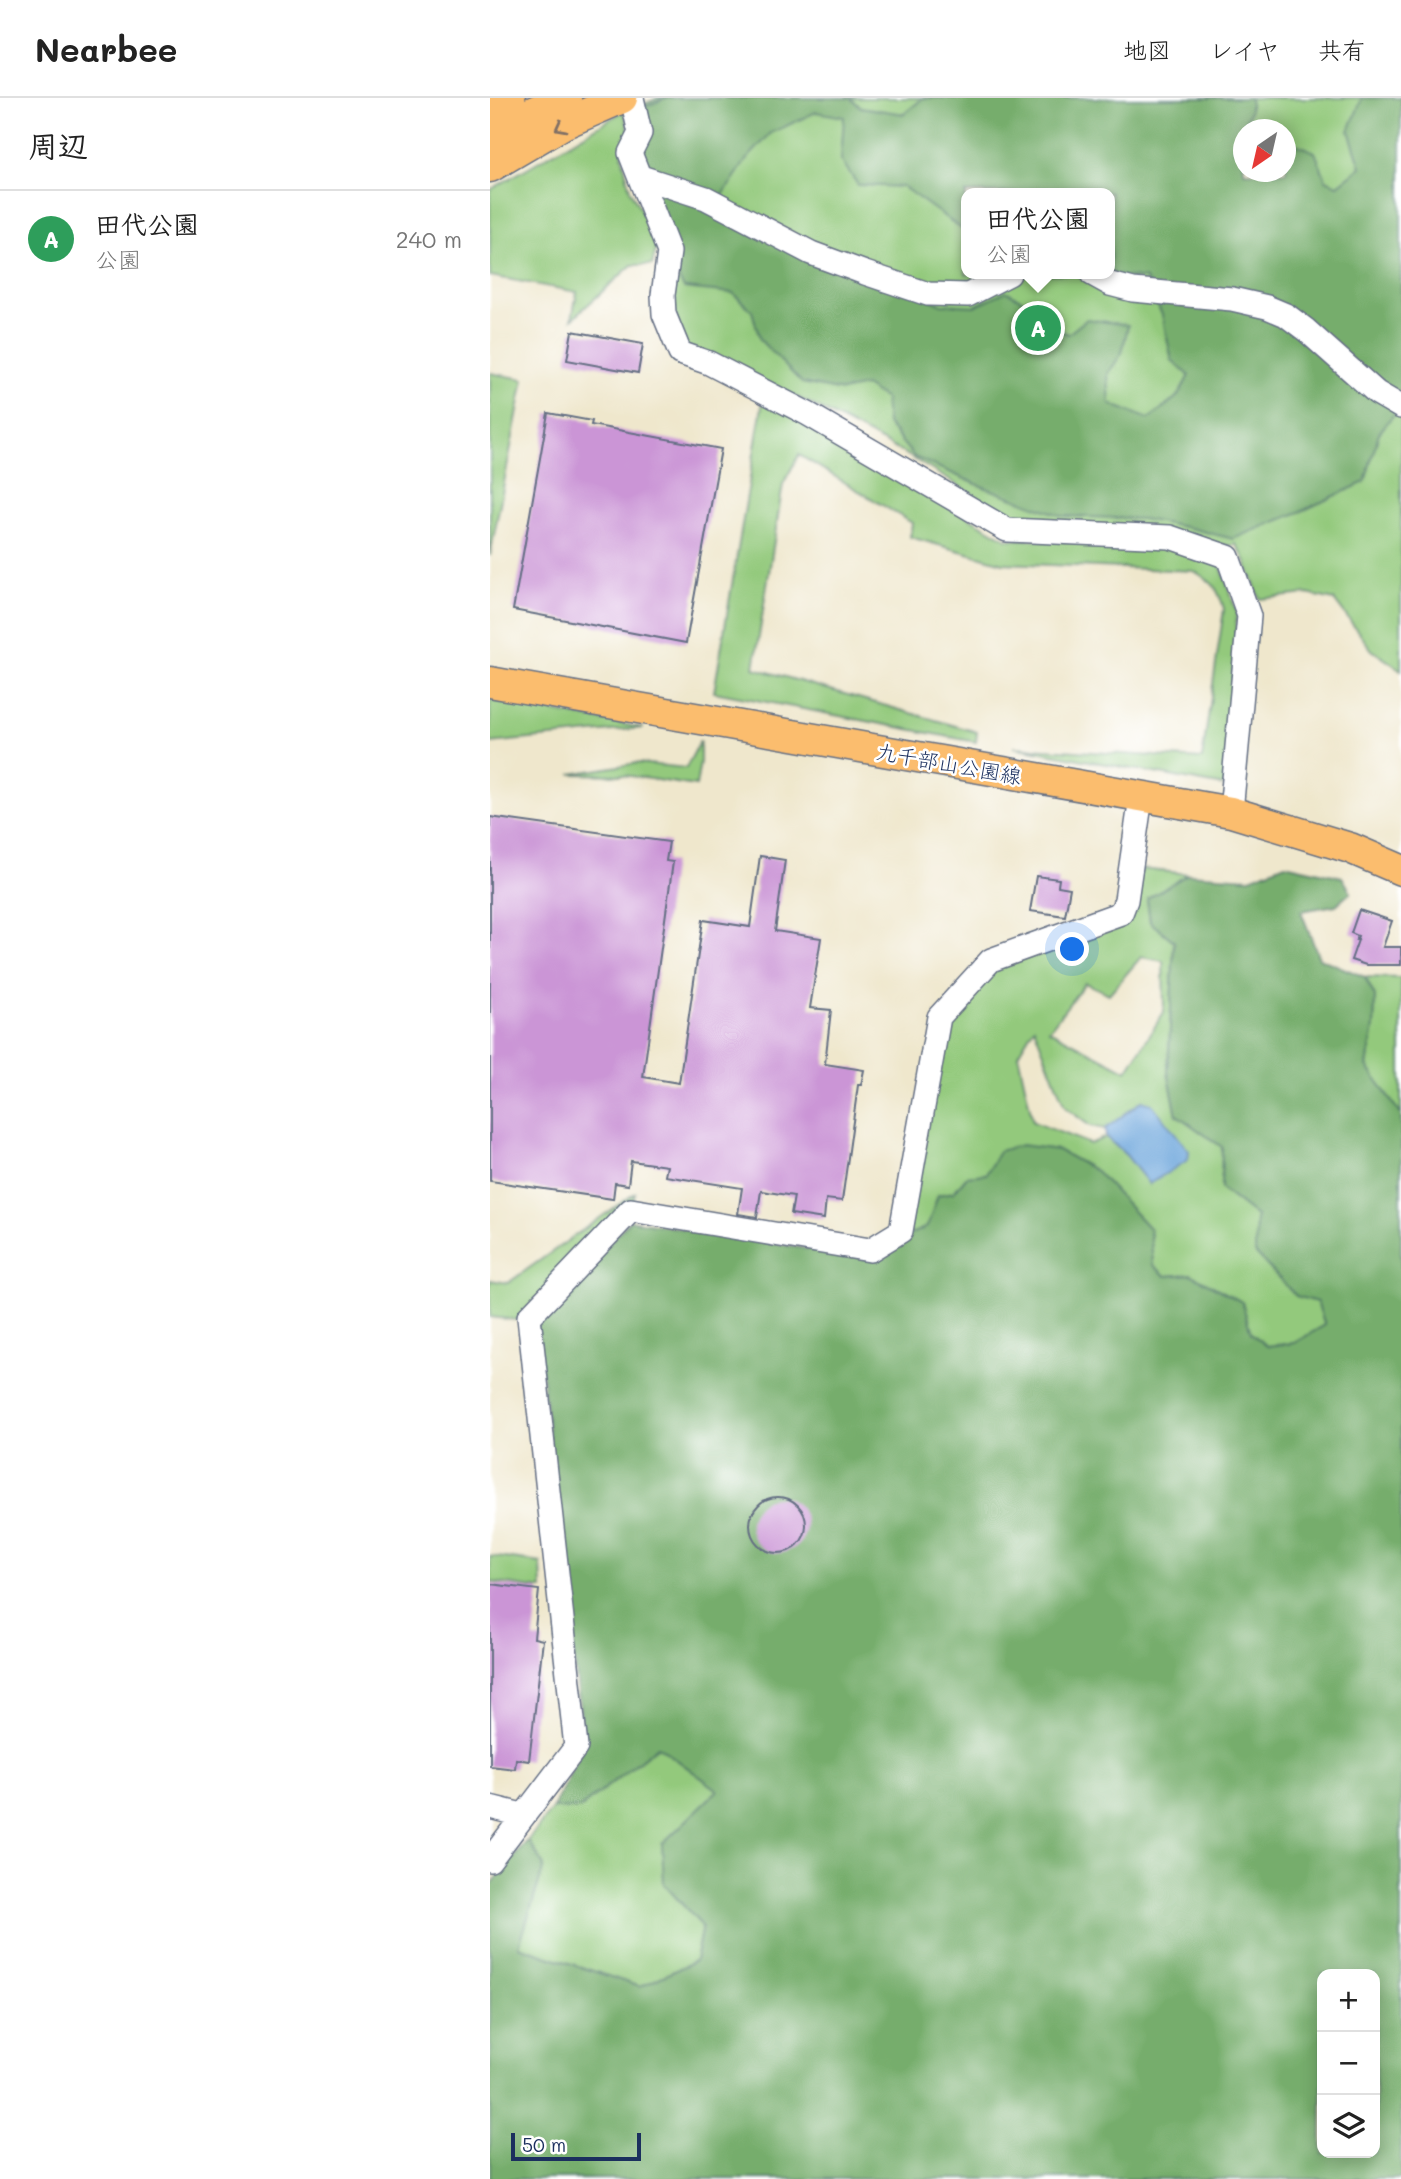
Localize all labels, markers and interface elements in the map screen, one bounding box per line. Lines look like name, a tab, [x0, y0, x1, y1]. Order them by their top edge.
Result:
text: Nearbee	[35, 27, 178, 70]
text: 地図	[1123, 34, 1171, 65]
text: レイヤ	[1209, 34, 1280, 65]
text: 共有	[1318, 34, 1366, 65]
one-way arrow	[555, 118, 567, 132]
north arrow	[1233, 119, 1296, 182]
text: 周辺	[28, 125, 88, 165]
popup	[961, 188, 1115, 279]
text: 田代公園	[986, 201, 1090, 235]
text: 田代公園	[95, 207, 199, 241]
text: A	[43, 224, 59, 254]
text: 240 m	[396, 224, 462, 254]
text: 公園	[986, 238, 1032, 268]
text: 公園	[95, 244, 141, 274]
pin: A	[1015, 302, 1061, 354]
street label: 九千部山公園線	[874, 737, 1024, 789]
your location	[1055, 932, 1089, 966]
map controls	[1317, 1969, 1380, 2158]
button: +	[1317, 1969, 1380, 2032]
button: −	[1317, 2032, 1380, 2095]
button: layers	[1317, 2095, 1380, 2158]
scale bar	[511, 2130, 640, 2162]
text: 50 m	[522, 2132, 566, 2157]

